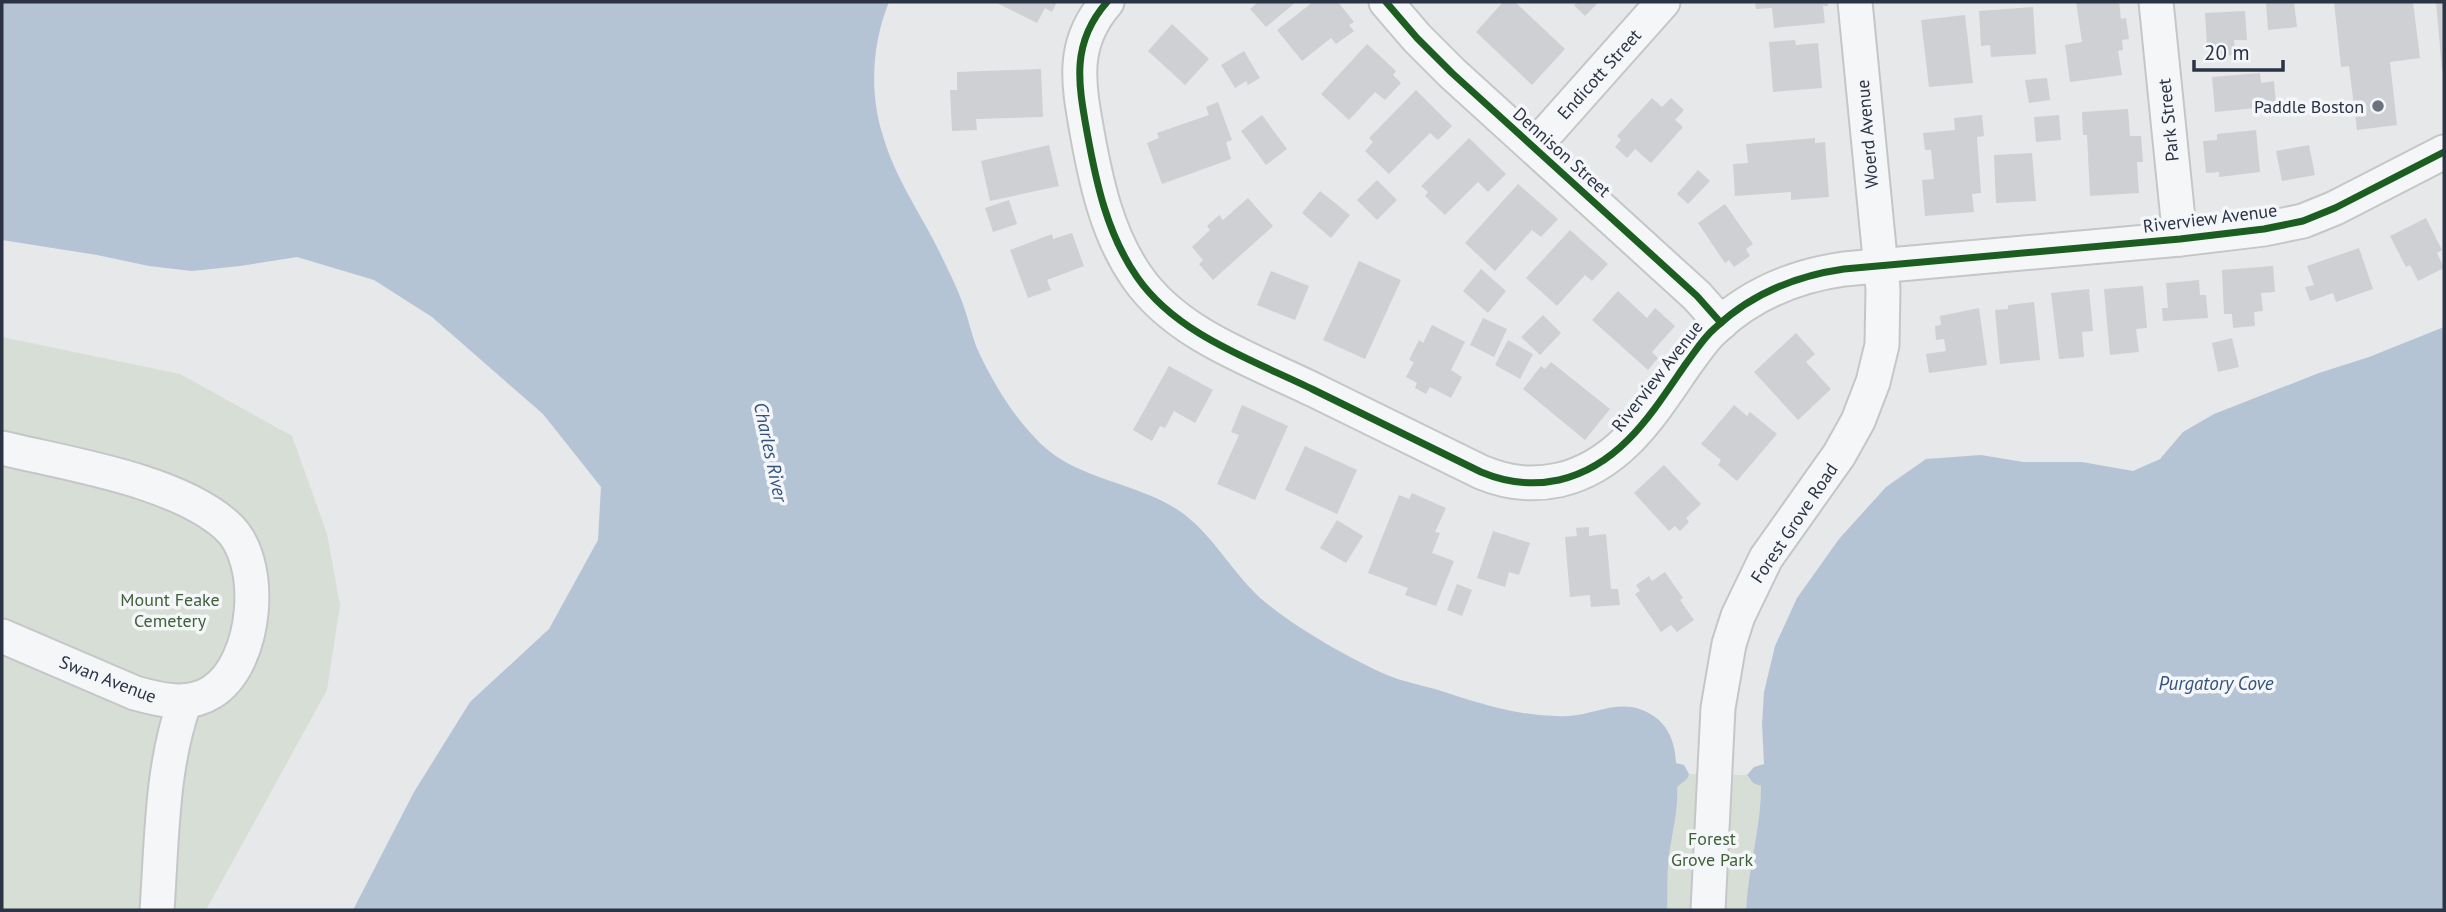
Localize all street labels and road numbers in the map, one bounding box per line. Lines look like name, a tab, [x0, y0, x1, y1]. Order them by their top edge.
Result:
street label: Endicott Street	[1552, 24, 1646, 124]
street label: Park Street	[2152, 77, 2184, 163]
street label: Woerd Avenue	[1851, 79, 1883, 189]
street label: Dennison Street	[1508, 102, 1616, 202]
street label: Riverview Avenue	[2142, 198, 2278, 238]
street label: Riverview Avenue	[1606, 316, 1708, 436]
street label: Forest Grove Road	[1745, 459, 1843, 587]
street label: Swan Avenue	[56, 650, 160, 708]

